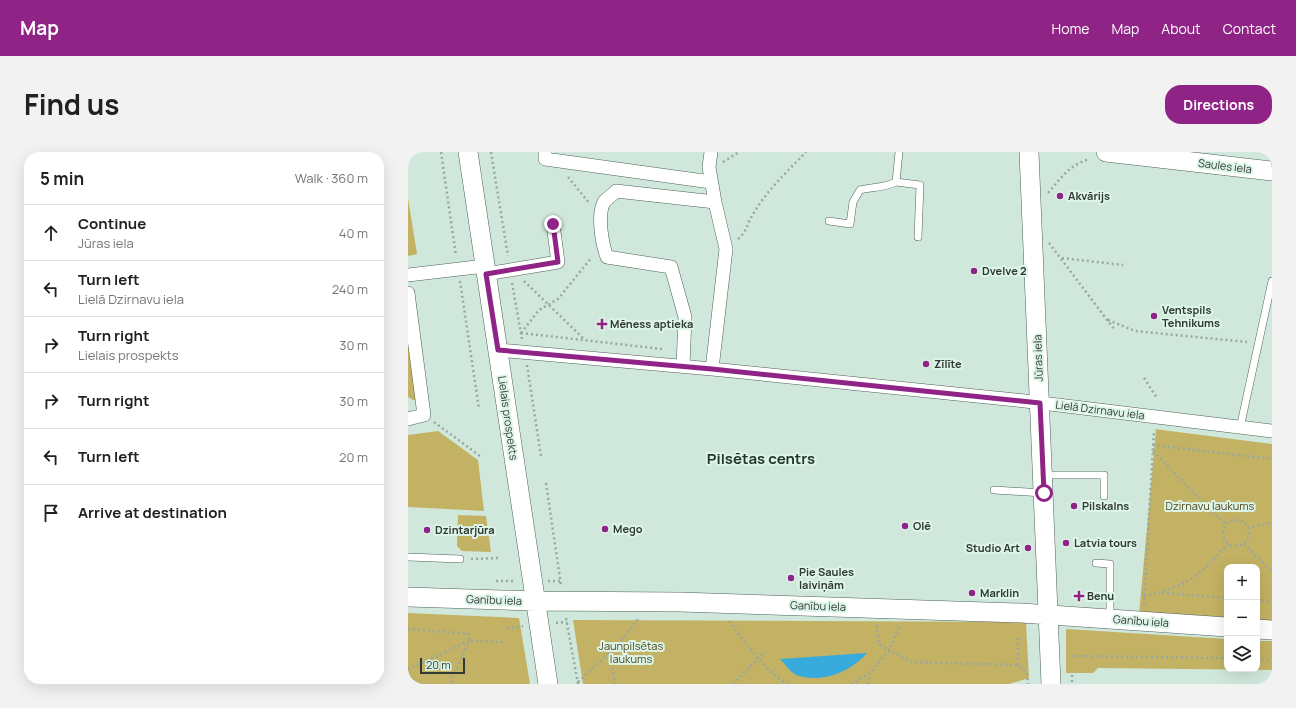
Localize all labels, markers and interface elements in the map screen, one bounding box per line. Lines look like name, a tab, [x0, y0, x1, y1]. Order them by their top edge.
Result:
text: Map	[20, 15, 59, 41]
text: Home	[1052, 19, 1089, 38]
text: Map	[1111, 19, 1139, 38]
text: About	[1161, 19, 1201, 38]
text: Contact	[1223, 19, 1276, 38]
text: Find us	[24, 85, 119, 123]
button: Directions	[1165, 85, 1272, 124]
street label: Saules iela	[1197, 155, 1253, 176]
text: 5 min	[40, 167, 84, 190]
text: Walk · 360 m	[295, 169, 368, 187]
place label: Akvārijs	[1068, 188, 1110, 203]
marker: Akvārijs	[1055, 191, 1065, 201]
text: Continue	[78, 213, 146, 234]
route end	[544, 215, 562, 233]
icon: ahead	[40, 222, 62, 244]
text: 40 m	[339, 224, 368, 242]
text: Jūras iela	[78, 234, 134, 252]
place label: Dvelve 2	[982, 263, 1027, 278]
marker: Dvelve 2	[969, 266, 979, 276]
text: Turn left	[78, 269, 140, 290]
icon: left	[40, 278, 62, 300]
text: 240 m	[332, 280, 368, 298]
text: Lielā Dzirnavu iela	[78, 290, 184, 308]
place label: Ventspils Tehnikums	[1162, 302, 1220, 330]
marker: Ventspils Tehnikums	[1149, 311, 1159, 321]
place label: Mēness aptieka	[610, 316, 693, 331]
marker: Mēness aptieka	[597, 319, 607, 329]
text: Turn right	[78, 325, 149, 346]
icon: right	[40, 334, 62, 356]
street label: Jūras iela	[1029, 334, 1046, 382]
text: 30 m	[339, 336, 368, 354]
text: Lielais prospekts	[78, 346, 178, 364]
place label: Zīlīte	[934, 356, 962, 371]
marker: Zīlīte	[921, 359, 931, 369]
street label: Lielais prospekts	[495, 375, 522, 461]
icon: right	[40, 390, 62, 412]
text: Turn right	[78, 390, 149, 411]
text: 30 m	[339, 392, 368, 410]
street label: Lielā Dzirnavu iela	[1055, 397, 1145, 422]
icon: left	[40, 446, 62, 468]
text: Turn left	[78, 446, 140, 467]
text: 20 m	[339, 448, 368, 466]
district label: Pilsētas centrs	[707, 448, 815, 469]
route start	[1035, 484, 1053, 502]
place label: Pilskalns	[1082, 498, 1129, 513]
park label: Dzirnavu laukums	[1166, 498, 1255, 513]
marker: Pilskalns	[1069, 501, 1079, 511]
icon: arrive	[40, 502, 62, 524]
text: Arrive at destination	[78, 502, 227, 523]
place label: Olē	[913, 518, 931, 533]
place label: Mego	[613, 521, 643, 536]
marker: Olē	[900, 521, 910, 531]
place label: Dzintarjūra	[435, 522, 495, 537]
marker: Mego	[600, 524, 610, 534]
marker: Dzintarjūra	[422, 525, 432, 535]
place label: Latvia tours	[1074, 535, 1137, 550]
marker: Latvia tours	[1061, 538, 1071, 548]
place label: Studio Art	[966, 540, 1020, 555]
marker: Studio Art	[1023, 543, 1033, 553]
place label: Pie Saules laiviņām	[799, 564, 854, 593]
map controls	[1224, 564, 1260, 672]
button: +	[1224, 564, 1260, 600]
marker: Pie Saules laiviņām	[786, 573, 796, 583]
place label: Marklin	[980, 585, 1019, 600]
marker: Marklin	[967, 588, 977, 598]
place label: Benu	[1087, 588, 1114, 603]
street label: Ganību iela	[466, 591, 522, 608]
marker: Benu	[1074, 591, 1084, 601]
street label: Ganību iela	[790, 597, 846, 614]
button: −	[1224, 600, 1260, 636]
street label: Ganību iela	[1113, 611, 1169, 630]
button: layers	[1224, 636, 1260, 672]
park label: Jaunpilsētas laukums	[599, 638, 663, 666]
scale bar	[420, 656, 465, 675]
text: 20 m	[426, 657, 451, 672]

